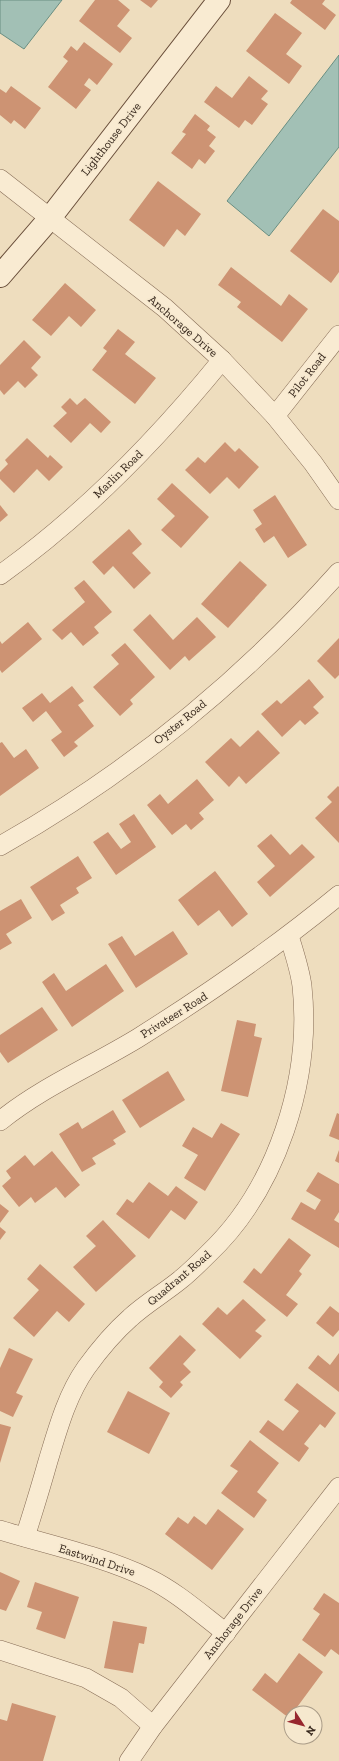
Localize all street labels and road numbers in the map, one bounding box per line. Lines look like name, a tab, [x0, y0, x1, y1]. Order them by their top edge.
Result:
street label: Lighthouse Drive	[78, 99, 144, 178]
street label: Anchorage Drive	[146, 292, 221, 360]
street label: Pilot Road	[285, 350, 329, 400]
street label: Marlin Road	[90, 447, 146, 501]
street label: Oyster Road	[151, 696, 209, 747]
street label: Privateer Road	[138, 989, 210, 1041]
street label: Quadrant Road	[144, 1247, 214, 1309]
street label: Eastwind Drive	[57, 1541, 137, 1579]
street label: Anchorage Drive	[201, 1584, 266, 1662]

